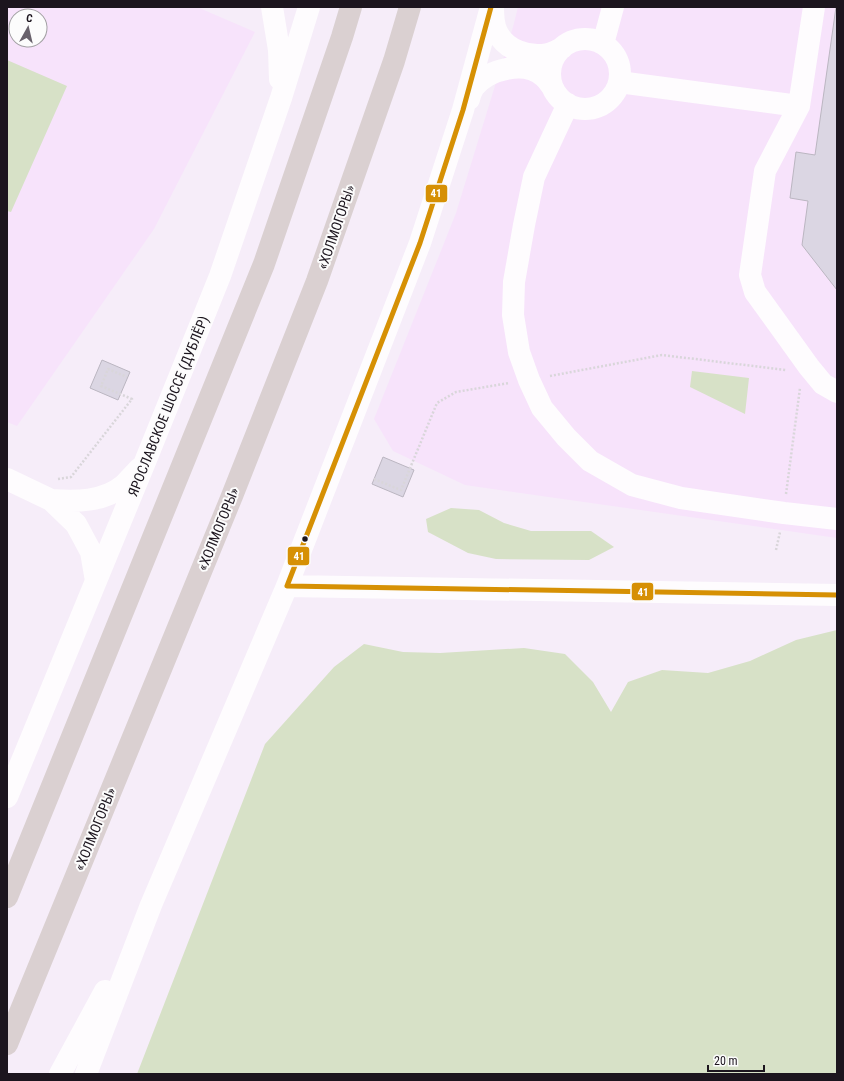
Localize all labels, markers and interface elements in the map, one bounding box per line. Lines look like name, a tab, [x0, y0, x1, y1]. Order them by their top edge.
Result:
north arrow	[8, 8, 48, 48]
text: С	[25, 12, 33, 25]
street label: «ХОЛМОГОРЫ»	[314, 183, 358, 271]
line badge: 41	[425, 184, 448, 203]
text: 41	[430, 187, 442, 200]
street label: ЯРОСЛАВСКОЕ ШОССЕ (ДУБЛЁР)	[124, 313, 213, 499]
street label: «ХОЛМОГОРЫ»	[194, 485, 242, 573]
unlabelled marker	[300, 534, 310, 544]
line badge: 41	[287, 546, 310, 566]
text: 41	[293, 550, 305, 563]
line badge: 41	[631, 582, 654, 601]
text: 41	[637, 586, 649, 599]
street label: «ХОЛМОГОРЫ»	[71, 785, 119, 873]
scale bar	[708, 1047, 764, 1073]
text: 20 m	[714, 1054, 738, 1068]

